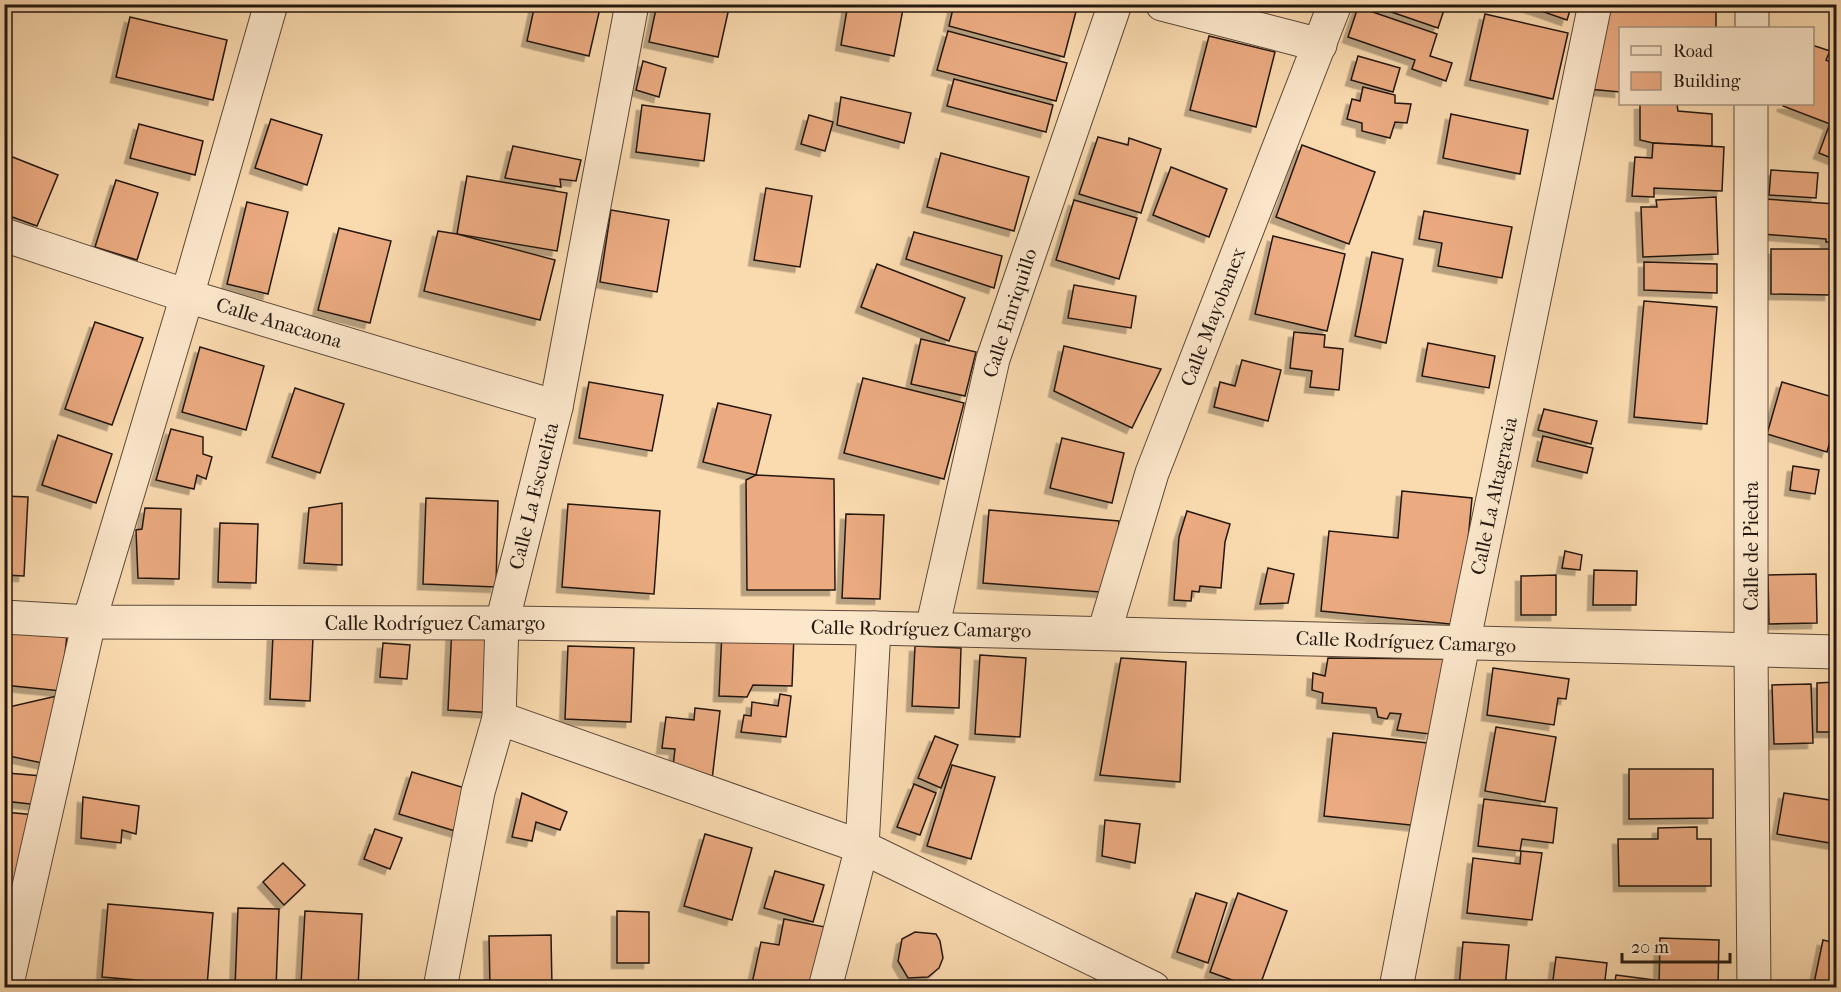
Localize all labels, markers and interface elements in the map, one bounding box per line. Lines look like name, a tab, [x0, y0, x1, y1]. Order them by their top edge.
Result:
legend	[1619, 27, 1814, 105]
text: Road	[1673, 41, 1713, 62]
text: Building	[1673, 71, 1741, 92]
street label: Calle Mayobanex	[1176, 244, 1250, 390]
street label: Calle Enriquillo	[978, 245, 1042, 381]
street label: Calle Anacaona	[213, 293, 346, 353]
street label: Calle La Altagracia	[1466, 414, 1522, 577]
street label: Calle La Escuelita	[505, 419, 564, 572]
street label: Calle de Piedra	[1740, 481, 1763, 611]
street label: Calle Rodríguez Camargo	[325, 612, 545, 635]
street label: Calle Rodríguez Camargo	[811, 616, 1031, 642]
street label: Calle Rodríguez Camargo	[1295, 627, 1517, 657]
scale bar	[1622, 926, 1730, 964]
text: 20 m	[1631, 937, 1669, 958]

